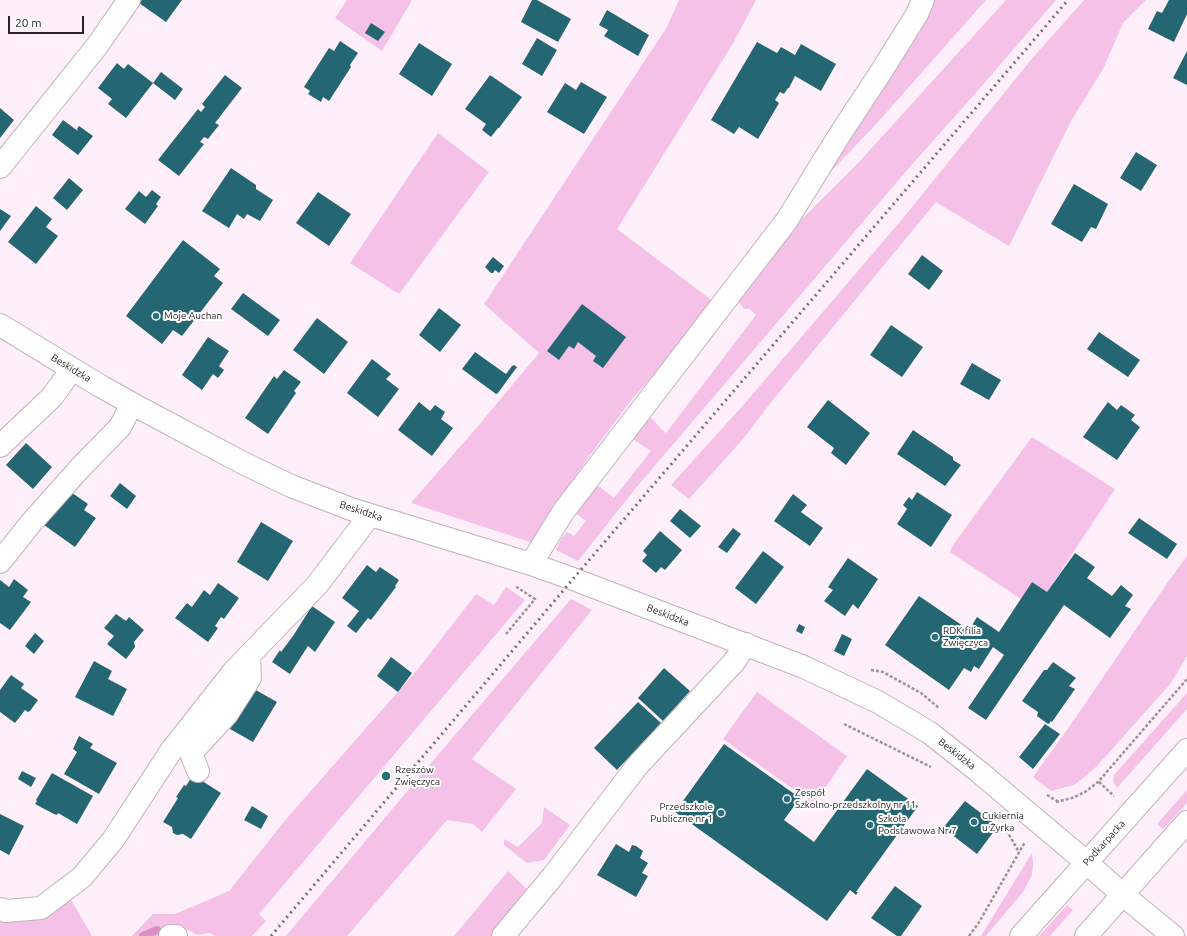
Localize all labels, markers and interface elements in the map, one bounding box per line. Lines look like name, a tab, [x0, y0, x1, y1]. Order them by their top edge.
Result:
scale bar	[10, 8, 86, 34]
text: 20 m	[15, 16, 42, 29]
place label: Moje Auchan	[164, 310, 222, 322]
marker: Moje Auchan	[151, 311, 161, 321]
street label: Beskidzka	[49, 351, 93, 385]
street label: Beskidzka	[338, 498, 384, 524]
street label: Beskidzka	[645, 601, 691, 629]
place label: RDK filia Zwięczyca	[943, 625, 988, 648]
marker: RDK filia Zwięczyca	[930, 632, 940, 642]
street label: Beskidzka	[936, 736, 978, 772]
place label: Rzeszów Zwięczyca	[395, 764, 440, 788]
marker: Rzeszów Zwięczyca	[380, 770, 392, 782]
place label: Zespół Szkolno-przedszkolny nr 11	[795, 787, 916, 810]
marker: Zespół Szkolno-przedszkolny nr 11	[782, 794, 792, 804]
place label: Przedszkole Publiczne nr 1	[650, 801, 713, 824]
marker: Przedszkole Publiczne nr 1	[716, 808, 726, 818]
place label: Cukiernia u Żyrka	[982, 810, 1024, 834]
place label: Szkoła Podstawowa Nr 7	[878, 813, 957, 836]
marker: Cukiernia u Żyrka	[969, 817, 979, 827]
street label: Podkarpacka	[1080, 818, 1128, 868]
marker: Szkoła Podstawowa Nr 7	[865, 820, 875, 830]

